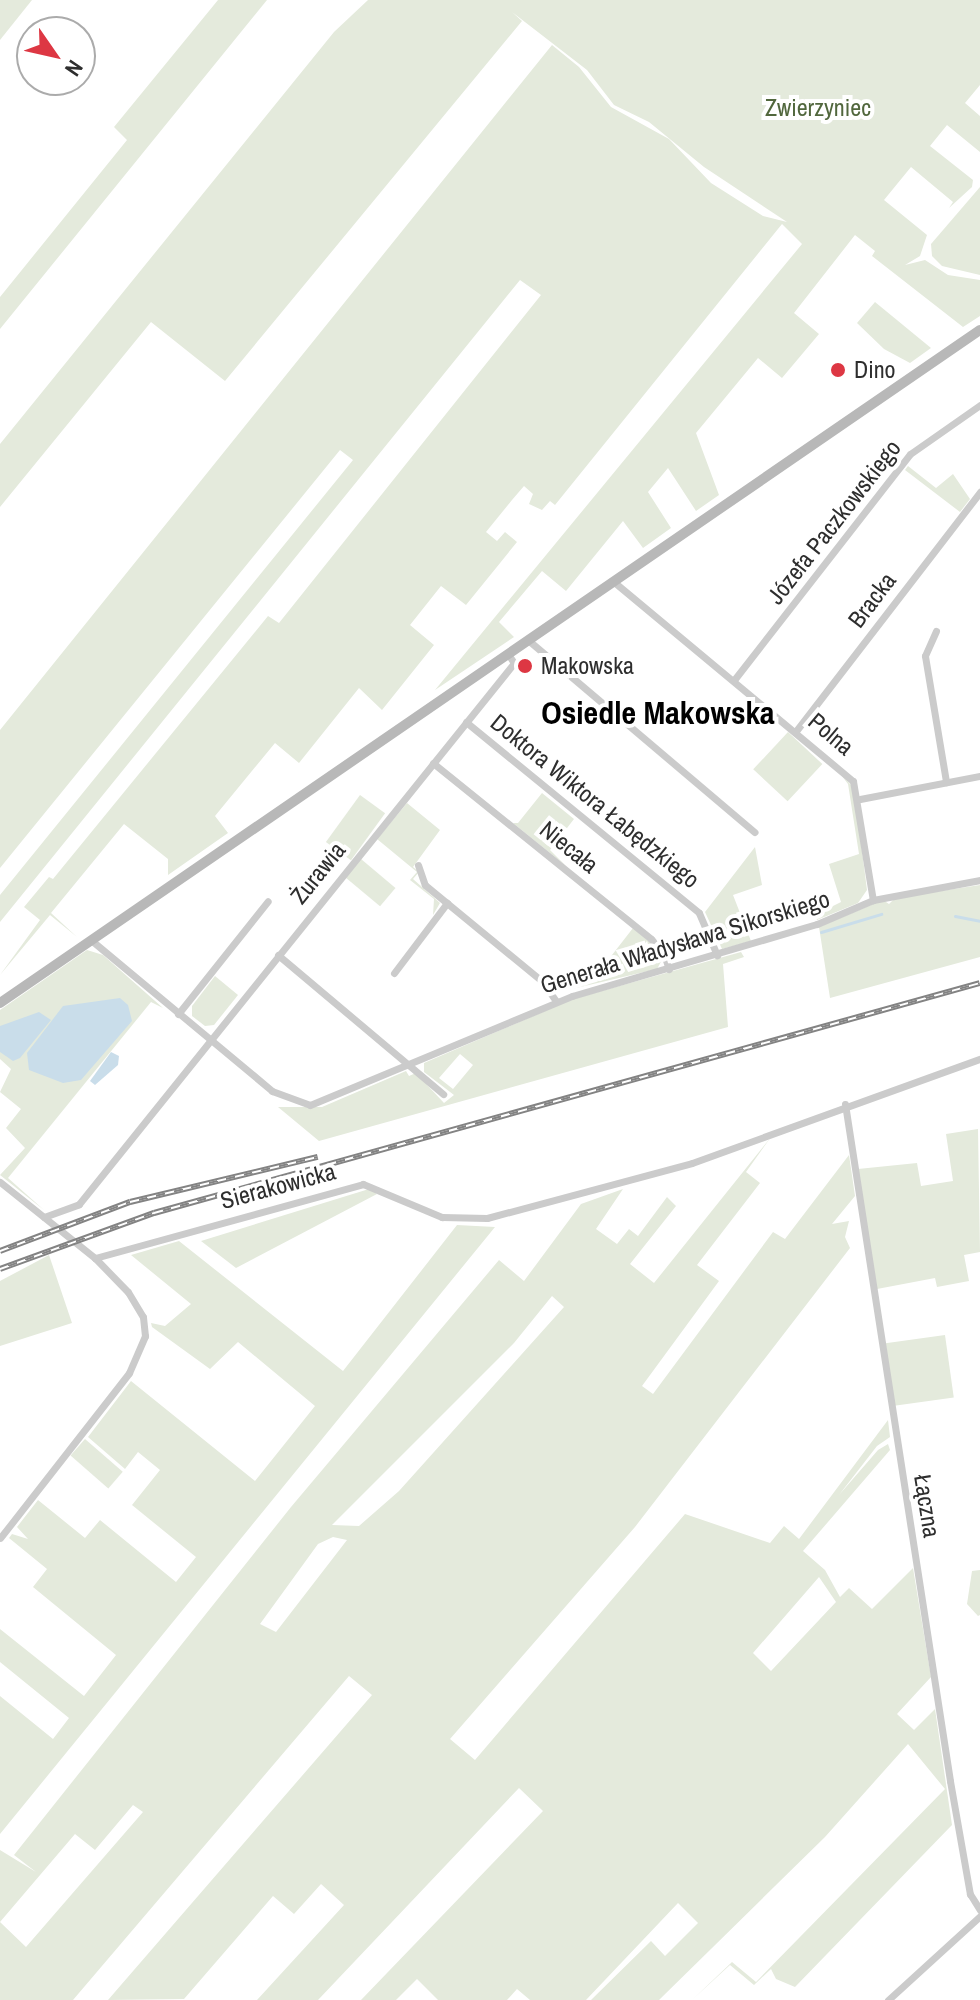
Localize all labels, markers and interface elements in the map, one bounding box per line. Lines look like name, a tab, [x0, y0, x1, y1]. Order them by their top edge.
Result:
north arrow	[16, 16, 96, 96]
text: N	[58, 55, 90, 82]
park label: Zwierzyniec	[765, 94, 871, 122]
place label: Dino	[854, 356, 896, 384]
marker: Dino	[829, 361, 847, 379]
street label: Józefa Paczkowskiego	[761, 434, 907, 610]
street label: Bracka	[842, 567, 902, 633]
place label: Makowska	[541, 652, 634, 680]
marker: Makowska	[516, 657, 534, 675]
district label: Osiedle Makowska	[541, 694, 775, 732]
street label: Polna	[802, 707, 860, 761]
street label: Doktora Wiktora Łabędzkiego	[485, 708, 705, 894]
street label: Niecała	[534, 815, 604, 879]
street label: Żurawia	[284, 836, 352, 910]
street label: Generała Władysława Sikorskiego	[537, 884, 833, 1000]
street label: Sierakowicka	[217, 1157, 339, 1215]
street label: Łączna	[908, 1472, 946, 1540]

